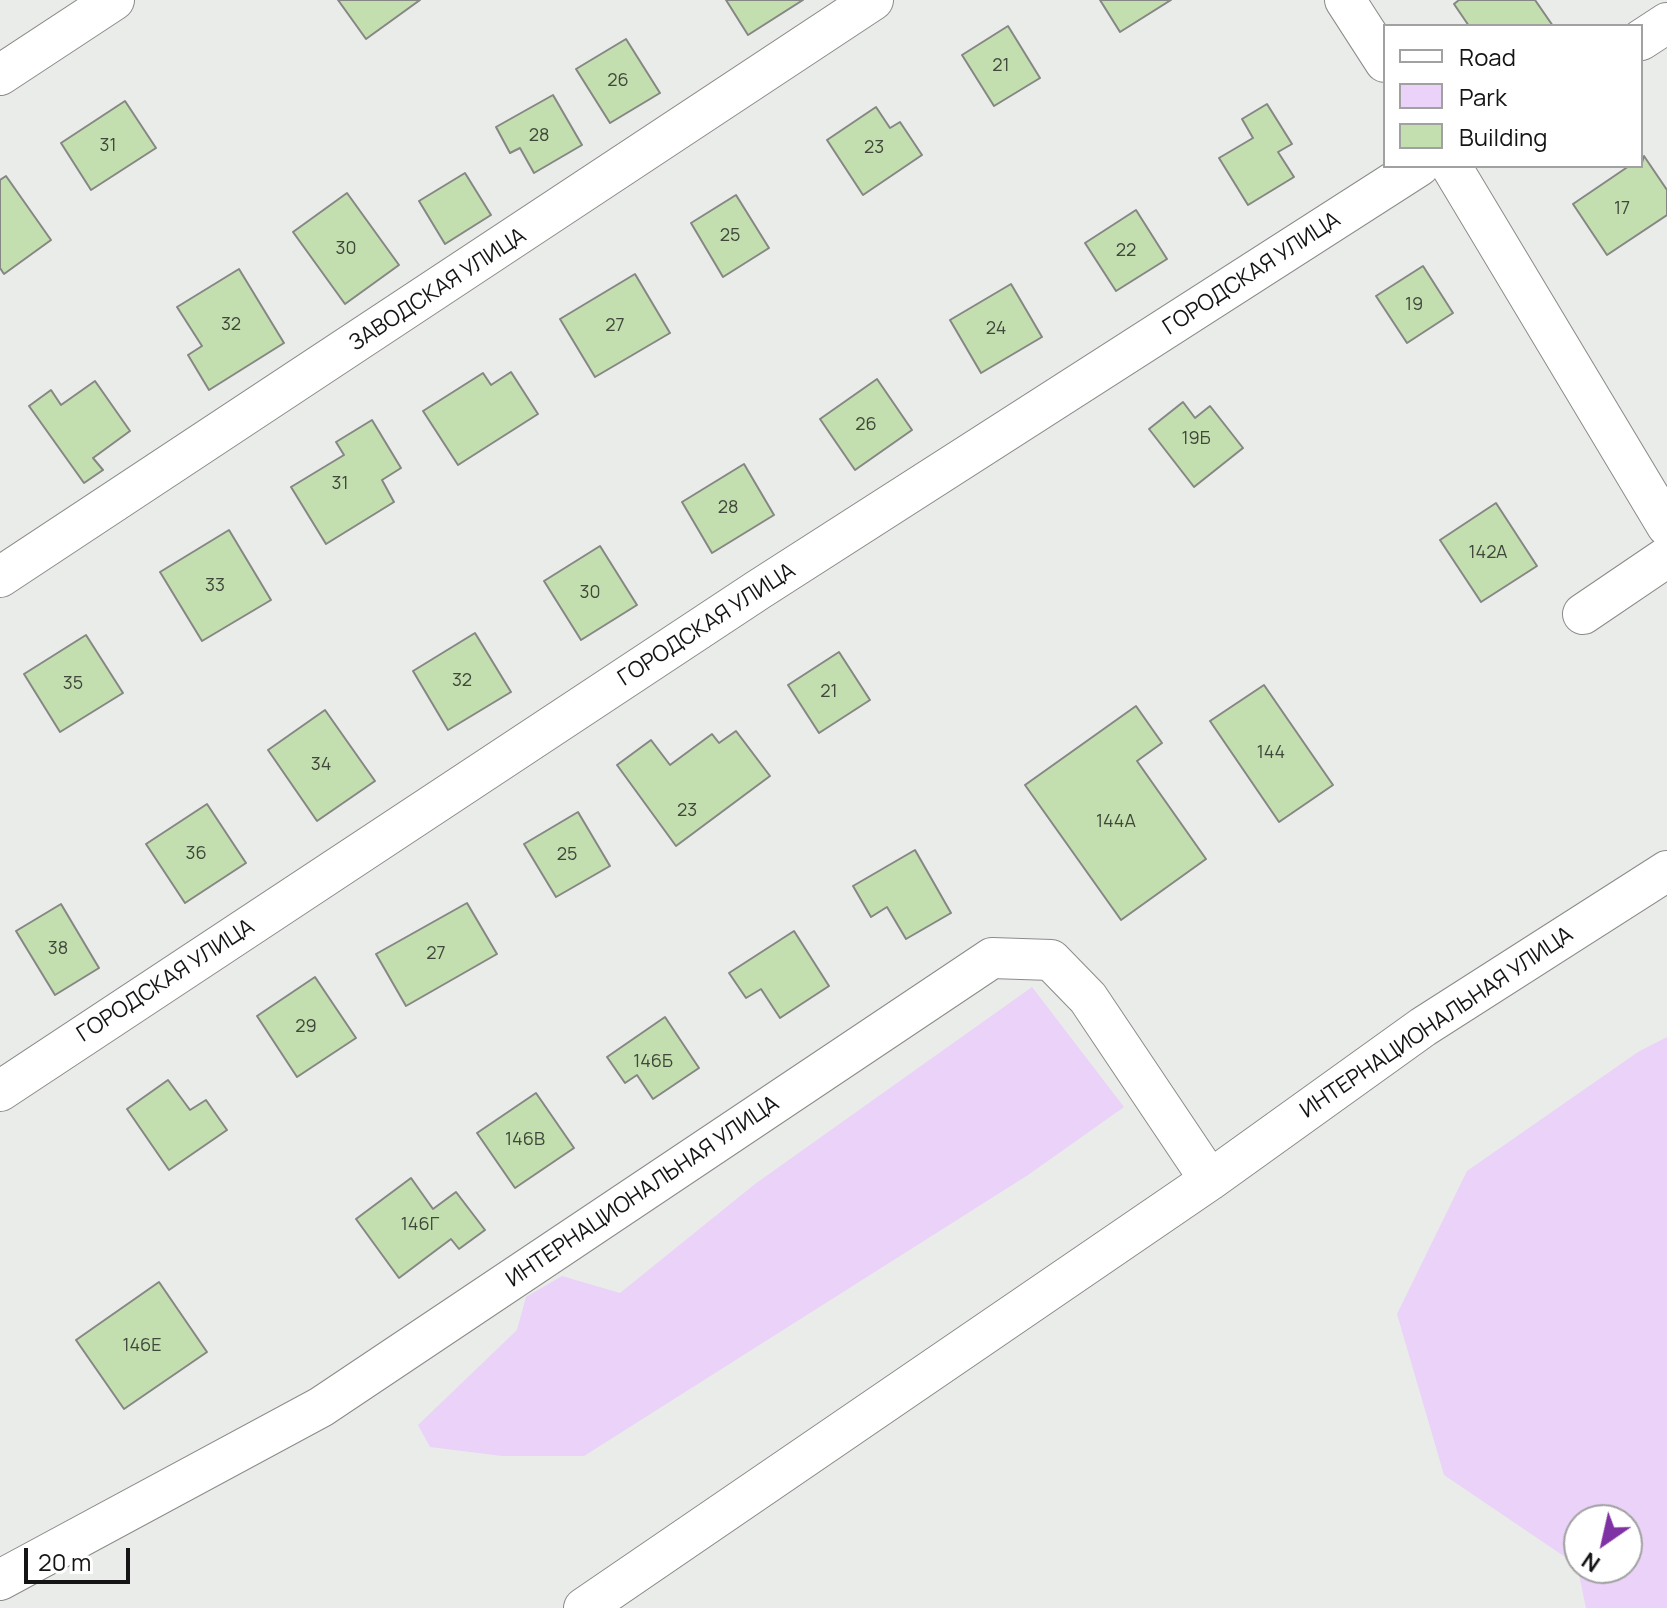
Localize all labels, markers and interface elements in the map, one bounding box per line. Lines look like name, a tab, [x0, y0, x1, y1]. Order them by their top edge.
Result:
legend	[1383, 24, 1643, 168]
text: Road	[1459, 40, 1516, 73]
house number: 21	[992, 55, 1010, 77]
house number: 26	[607, 70, 629, 92]
text: Park	[1459, 80, 1507, 113]
text: Building	[1459, 120, 1547, 153]
house number: 28	[529, 125, 549, 147]
house number: 31	[100, 135, 116, 157]
house number: 23	[864, 137, 884, 159]
house number: 17	[1614, 198, 1630, 220]
street label: ГОРОДСКАЯ УЛИЦА	[1158, 207, 1346, 341]
street label: ЗАВОДСКАЯ УЛИЦА	[345, 223, 531, 357]
house number: 25	[720, 225, 740, 247]
house number: 30	[336, 238, 356, 260]
house number: 22	[1116, 240, 1136, 262]
house number: 19	[1405, 294, 1423, 316]
house number: 32	[221, 314, 241, 336]
house number: 27	[605, 315, 625, 337]
house number: 24	[986, 318, 1006, 340]
house number: 26	[855, 414, 877, 436]
house number: 19Б	[1181, 428, 1211, 450]
house number: 31	[332, 473, 348, 495]
house number: 28	[718, 497, 738, 519]
house number: 142А	[1469, 542, 1507, 564]
street label: ГОРОДСКАЯ УЛИЦА	[613, 558, 801, 692]
house number: 33	[205, 575, 225, 597]
house number: 30	[580, 582, 600, 604]
house number: 32	[452, 670, 472, 692]
house number: 35	[63, 673, 83, 695]
house number: 21	[820, 681, 838, 703]
house number: 144	[1257, 742, 1285, 764]
house number: 34	[311, 754, 331, 776]
house number: 23	[677, 800, 697, 822]
house number: 144А	[1096, 811, 1136, 833]
house number: 36	[185, 843, 207, 865]
house number: 25	[557, 844, 577, 866]
street label: ГОРОДСКАЯ УЛИЦА	[72, 914, 260, 1048]
street label: ИНТЕРНАЦИОНАЛЬНАЯ УЛИЦА	[1296, 922, 1578, 1124]
house number: 38	[48, 938, 68, 960]
house number: 27	[426, 943, 446, 965]
house number: 29	[295, 1016, 317, 1038]
house number: 146Б	[633, 1051, 673, 1073]
street label: ИНТЕРНАЦИОНАЛЬНАЯ УЛИЦА	[502, 1091, 784, 1293]
house number: 146В	[505, 1129, 545, 1151]
house number: 146Г	[401, 1214, 439, 1236]
house number: 146Е	[122, 1335, 162, 1357]
north arrow	[1563, 1504, 1643, 1584]
scale bar	[28, 1532, 134, 1582]
text: 20 m	[38, 1545, 91, 1578]
text: N	[1576, 1545, 1606, 1579]

